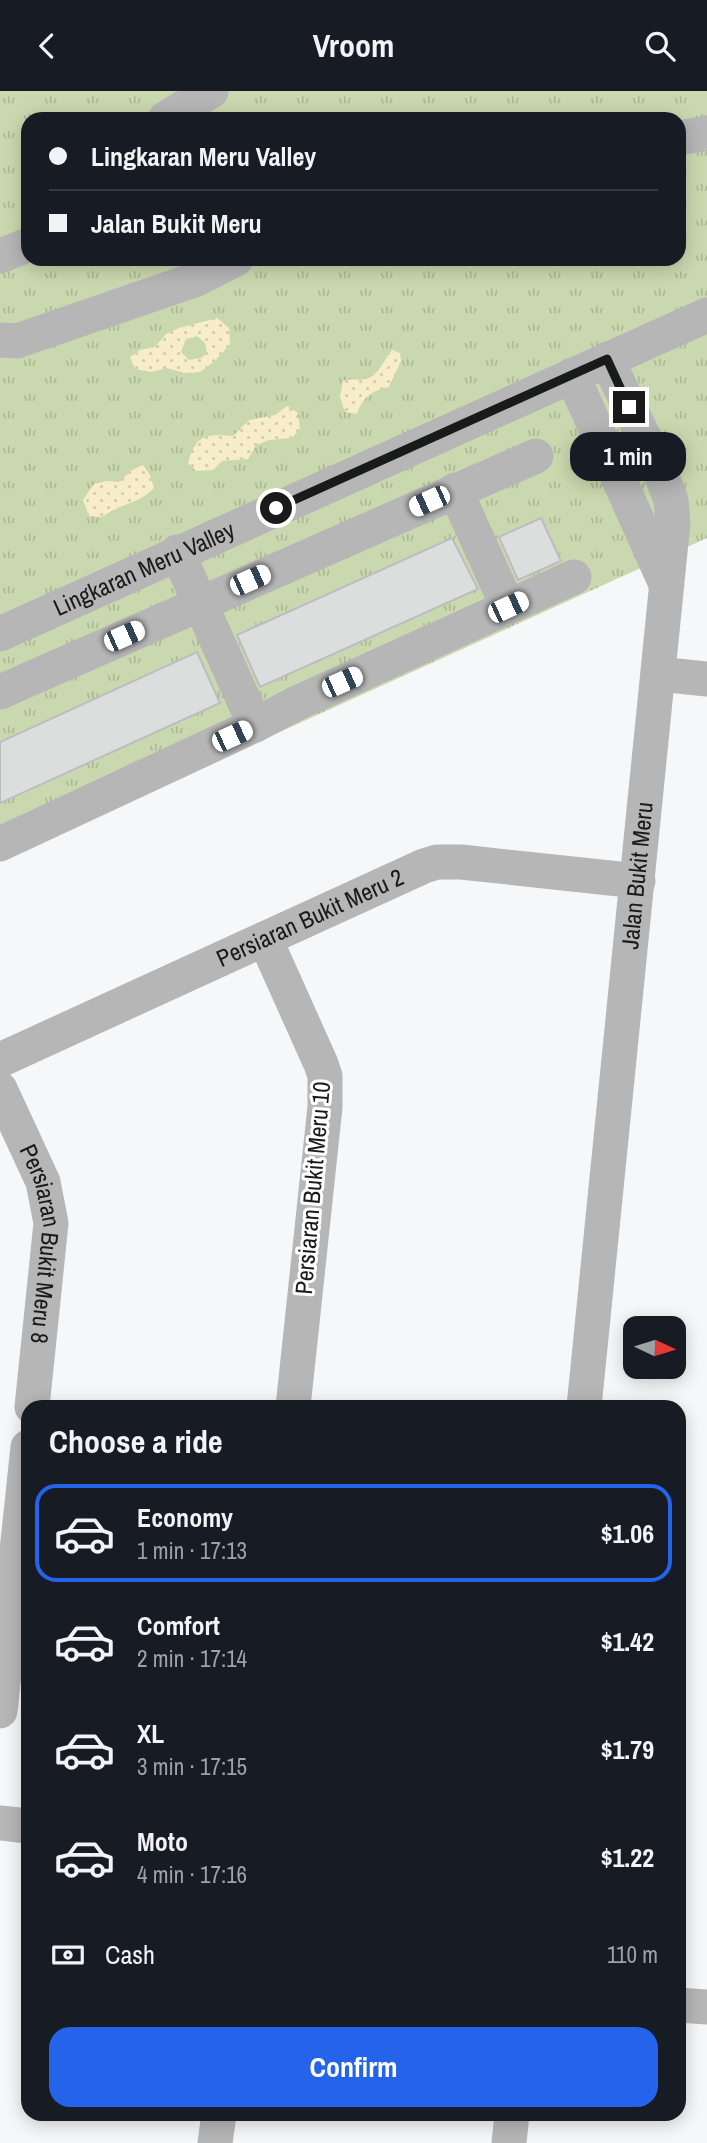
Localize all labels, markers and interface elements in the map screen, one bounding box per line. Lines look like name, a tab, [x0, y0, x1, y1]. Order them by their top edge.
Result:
text: Vroom	[313, 24, 394, 67]
icon: back	[28, 27, 66, 65]
icon: search	[641, 27, 679, 65]
text: Lingkaran Meru Valley	[91, 139, 316, 174]
text: Jalan Bukit Meru	[91, 206, 262, 241]
route end	[613, 391, 645, 423]
callout: 1 min	[571, 431, 687, 481]
text: 1 min	[603, 441, 653, 472]
car	[406, 483, 453, 519]
route start	[260, 492, 292, 524]
street label: Lingkaran Meru Valley	[48, 513, 240, 623]
car	[227, 562, 274, 598]
car	[485, 589, 532, 625]
car	[101, 618, 148, 654]
car	[319, 664, 366, 700]
car	[209, 718, 256, 754]
street label: Jalan Bukit Meru	[613, 800, 660, 951]
street label: Persiaran Bukit Meru 2	[211, 861, 408, 974]
street label: Persiaran Bukit Meru 10	[287, 1080, 337, 1296]
street label: Persiaran Bukit Meru 8	[13, 1139, 68, 1345]
north arrow	[623, 1316, 686, 1379]
map controls	[623, 1316, 686, 1379]
text: Choose a ride	[49, 1420, 223, 1463]
text: Economy	[137, 1500, 233, 1535]
icon: car	[53, 1502, 116, 1565]
text: $1.06	[601, 1516, 654, 1551]
text: 1 min · 17:13	[137, 1535, 247, 1566]
text: Comfort	[137, 1608, 220, 1643]
icon: car	[53, 1610, 116, 1673]
text: $1.42	[601, 1624, 654, 1659]
text: 2 min · 17:14	[137, 1643, 247, 1674]
text: XL	[137, 1716, 164, 1751]
icon: car	[53, 1718, 116, 1781]
text: $1.79	[601, 1732, 654, 1767]
text: 3 min · 17:15	[137, 1751, 247, 1782]
text: Moto	[137, 1824, 188, 1859]
icon: car	[53, 1826, 116, 1889]
text: $1.22	[601, 1840, 654, 1875]
text: 4 min · 17:16	[137, 1859, 247, 1890]
icon: cash	[49, 1936, 87, 1974]
text: Cash	[105, 1937, 155, 1972]
text: 110 m	[607, 1939, 658, 1970]
button: Confirm	[49, 2027, 658, 2107]

